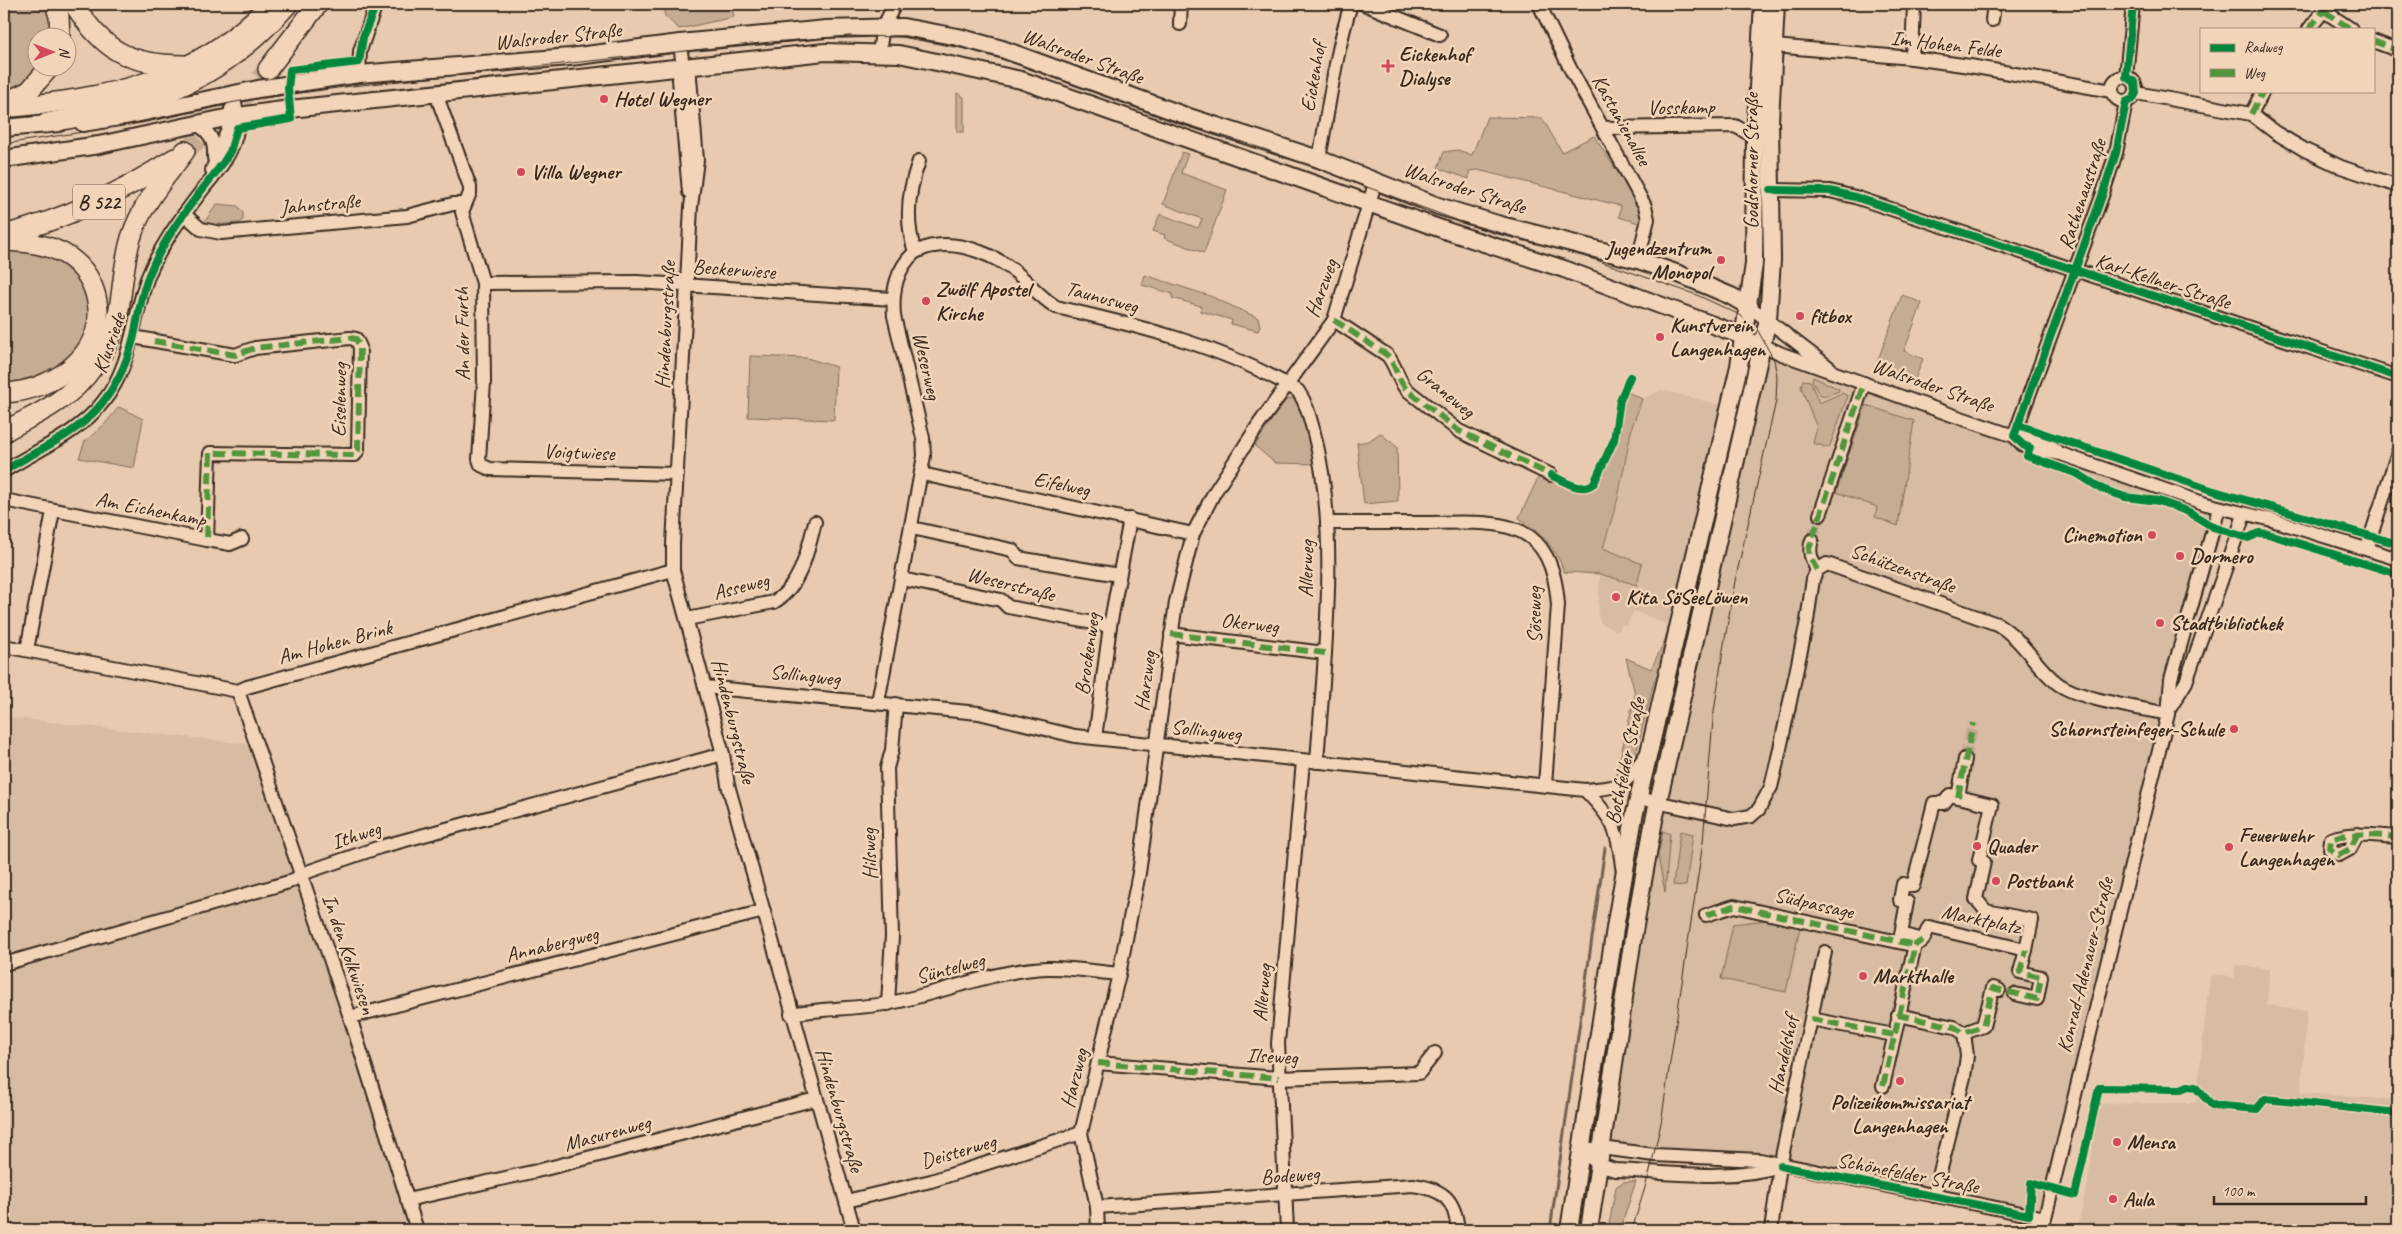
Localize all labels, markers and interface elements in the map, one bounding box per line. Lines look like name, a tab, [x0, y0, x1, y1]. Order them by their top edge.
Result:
street label: Walsroder Straße	[494, 16, 625, 56]
street label: Walsroder Straße	[1019, 22, 1149, 91]
street label: Im Hohen Felde	[1890, 24, 2005, 64]
north arrow	[28, 28, 78, 78]
legend	[2200, 28, 2374, 92]
street label: Eickenhof	[1294, 37, 1333, 114]
text: Radweg	[2244, 38, 2284, 57]
place label: Eickenhof Dialyse	[1399, 41, 1475, 92]
text: N	[56, 47, 73, 59]
marker: Eickenhof Dialyse	[1381, 59, 1395, 73]
text: Weg	[2244, 64, 2266, 83]
street label: Kastanienallee	[1586, 70, 1659, 172]
place label: Hotel Wegner	[614, 86, 713, 112]
street label: Godshorner Straße	[1738, 91, 1764, 229]
marker: Hotel Wegner	[598, 93, 610, 105]
street label: Vosskamp	[1647, 93, 1716, 121]
street label: Rathenaustraße	[2052, 133, 2113, 253]
street label: Walsroder Straße	[1401, 156, 1531, 221]
place label: Villa Wegner	[531, 159, 623, 185]
marker: Villa Wegner	[515, 166, 527, 178]
road number: B 522	[73, 184, 125, 220]
street label: Jahnstraße	[278, 187, 363, 221]
place label: Jugendzentrum Monopol	[1604, 235, 1715, 285]
street label: Karl-Kellner-Straße	[2092, 247, 2236, 316]
street label: Beckerwiese	[692, 253, 777, 285]
street label: Harzweg	[1298, 254, 1344, 321]
marker: Jugendzentrum Monopol	[1715, 254, 1727, 266]
street label: Hindenburgstraße	[649, 258, 681, 390]
street label: Taunusweg	[1063, 275, 1143, 320]
place label: Zwölf Apostel Kirche	[936, 276, 1035, 326]
street label: An der Furth	[448, 286, 476, 381]
marker: Zwölf Apostel Kirche	[920, 295, 932, 307]
place label: fitbox	[1810, 303, 1853, 329]
street label: Klusriede	[87, 307, 132, 377]
marker: fitbox	[1794, 310, 1806, 322]
place label: Kunstverein Langenhagen	[1670, 312, 1767, 362]
street label: Weserweg	[907, 330, 948, 404]
marker: Kunstverein Langenhagen	[1654, 331, 1666, 343]
street label: Walsroder Straße	[1869, 352, 1999, 419]
street label: Graneweg	[1411, 360, 1482, 425]
street label: Eiselenweg	[325, 361, 353, 437]
street label: Voigtwiese	[543, 438, 616, 466]
street label: Eifelweg	[1031, 465, 1094, 503]
street label: Am Eichenkamp	[94, 486, 209, 533]
place label: Cinemotion	[2062, 522, 2143, 548]
marker: Cinemotion	[2146, 529, 2158, 541]
street label: Schützenstraße	[1847, 537, 1961, 600]
street label: Allerweg	[1293, 539, 1320, 598]
place label: Dormero	[2190, 543, 2254, 569]
marker: Dormero	[2174, 550, 2186, 562]
street label: Weserstraße	[965, 561, 1060, 608]
street label: Asseweg	[710, 566, 773, 605]
place label: Kita SöSeeLöwen	[1626, 584, 1748, 610]
street label: Söseweg	[1520, 585, 1547, 644]
marker: Kita SöSeeLöwen	[1610, 591, 1622, 603]
street label: Okerweg	[1220, 607, 1282, 640]
street label: Brockenweg	[1068, 610, 1106, 697]
place label: Stadtbibliothek	[2170, 610, 2284, 636]
street label: Am Hohen Brink	[275, 614, 396, 670]
marker: Stadtbibliothek	[2154, 617, 2166, 629]
street label: Harzweg	[1128, 648, 1162, 713]
street label: Hindenburgstraße	[706, 656, 763, 788]
street label: Sollingweg	[769, 658, 843, 692]
street label: Bothfelder Straße	[1599, 693, 1652, 827]
street label: Sollingweg	[1170, 713, 1244, 747]
place label: Schornsteinfeger-Schule	[2049, 716, 2226, 742]
marker: Schornsteinfeger-Schule	[2228, 723, 2240, 735]
street label: Ithweg	[328, 814, 385, 855]
place label: Feuerwehr Langenhagen	[2239, 822, 2336, 872]
street label: Hilsweg	[855, 826, 883, 880]
place label: Quader	[1987, 833, 2039, 859]
marker: Quader	[1971, 840, 1983, 852]
marker: Feuerwehr Langenhagen	[2223, 841, 2235, 853]
place label: Postbank	[2006, 868, 2075, 894]
street label: Konrad-Adenauer-Straße	[2051, 873, 2120, 1055]
marker: Postbank	[1990, 875, 2002, 887]
street label: Südpassage	[1772, 881, 1857, 925]
street label: In den Kolkwiesen	[316, 890, 382, 1018]
street label: Marktplatz	[1939, 898, 2025, 941]
street label: Annabergweg	[503, 920, 602, 968]
street label: Süntelweg	[913, 946, 989, 990]
street label: Allerweg	[1247, 962, 1278, 1023]
place label: Markthalle	[1873, 963, 1955, 989]
marker: Markthalle	[1857, 970, 1869, 982]
street label: Handelshof	[1762, 1009, 1805, 1096]
street label: Ilseweg	[1246, 1042, 1300, 1070]
street label: Harzweg	[1054, 1044, 1094, 1110]
street label: Hindenburgstraße	[810, 1045, 871, 1177]
marker: Polizeikommissariat Langenhagen	[1894, 1075, 1906, 1087]
place label: Polizeikommissariat Langenhagen	[1831, 1089, 1972, 1139]
street label: Masurenweg	[561, 1109, 654, 1157]
street label: Deisterweg	[918, 1128, 1000, 1174]
place label: Mensa	[2127, 1129, 2176, 1155]
marker: Mensa	[2111, 1136, 2123, 1148]
street label: Schönefelder Straße	[1835, 1147, 1983, 1200]
street label: Bodeweg	[1260, 1160, 1322, 1190]
scale bar	[2214, 1174, 2367, 1206]
text: 100 m	[2222, 1182, 2256, 1201]
place label: Aula	[2123, 1186, 2155, 1212]
marker: Aula	[2107, 1193, 2119, 1205]

